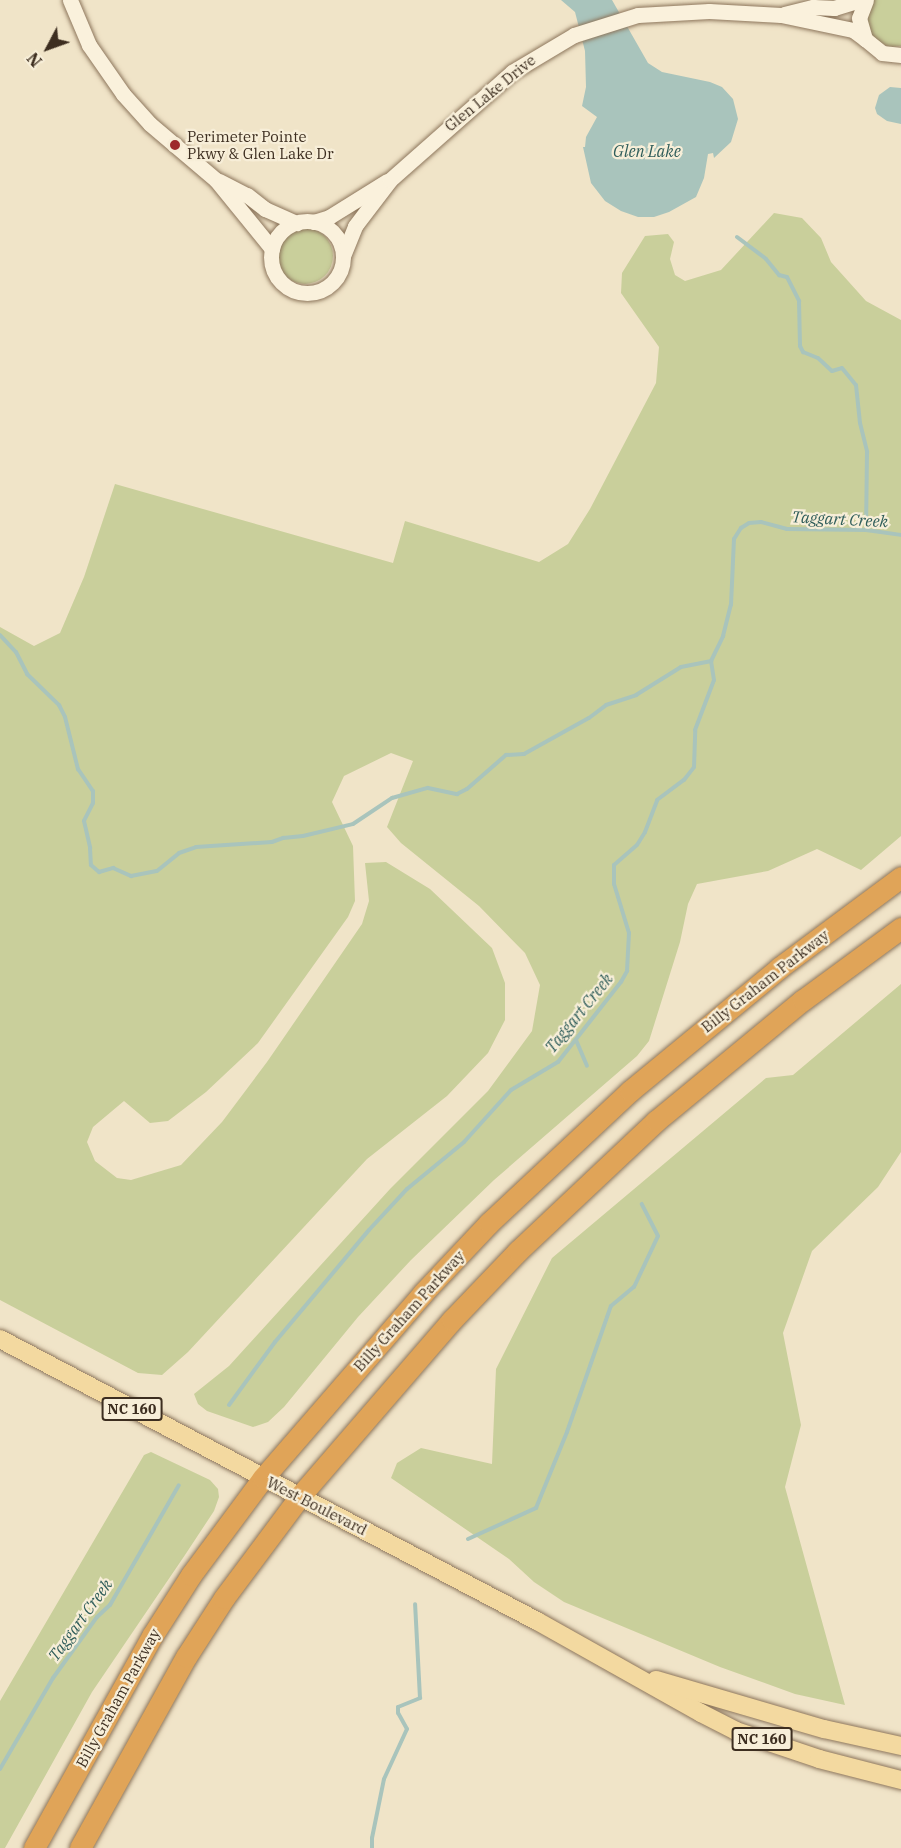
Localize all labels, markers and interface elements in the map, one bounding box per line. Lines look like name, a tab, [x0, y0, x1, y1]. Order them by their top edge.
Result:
north arrow	[18, 18, 78, 78]
text: N	[23, 48, 46, 71]
street label: Glen Lake Drive	[441, 51, 539, 135]
place label: Perimeter Pointe Pkwy & Glen Lake Dr	[187, 127, 334, 162]
marker: Perimeter Pointe Pkwy & Glen Lake Dr	[168, 138, 182, 152]
water label: Glen Lake	[613, 141, 681, 161]
water label: Taggart Creek	[791, 507, 889, 531]
street label: Billy Graham Parkway	[698, 926, 832, 1036]
water label: Taggart Creek	[541, 970, 617, 1056]
street label: Billy Graham Parkway	[350, 1247, 468, 1375]
road number: NC 160	[100, 1398, 164, 1420]
street label: West Boulevard	[264, 1473, 370, 1539]
water label: Taggart Creek	[44, 1575, 116, 1665]
street label: Billy Graham Parkway	[72, 1625, 164, 1771]
road number: NC 160	[730, 1728, 794, 1750]

